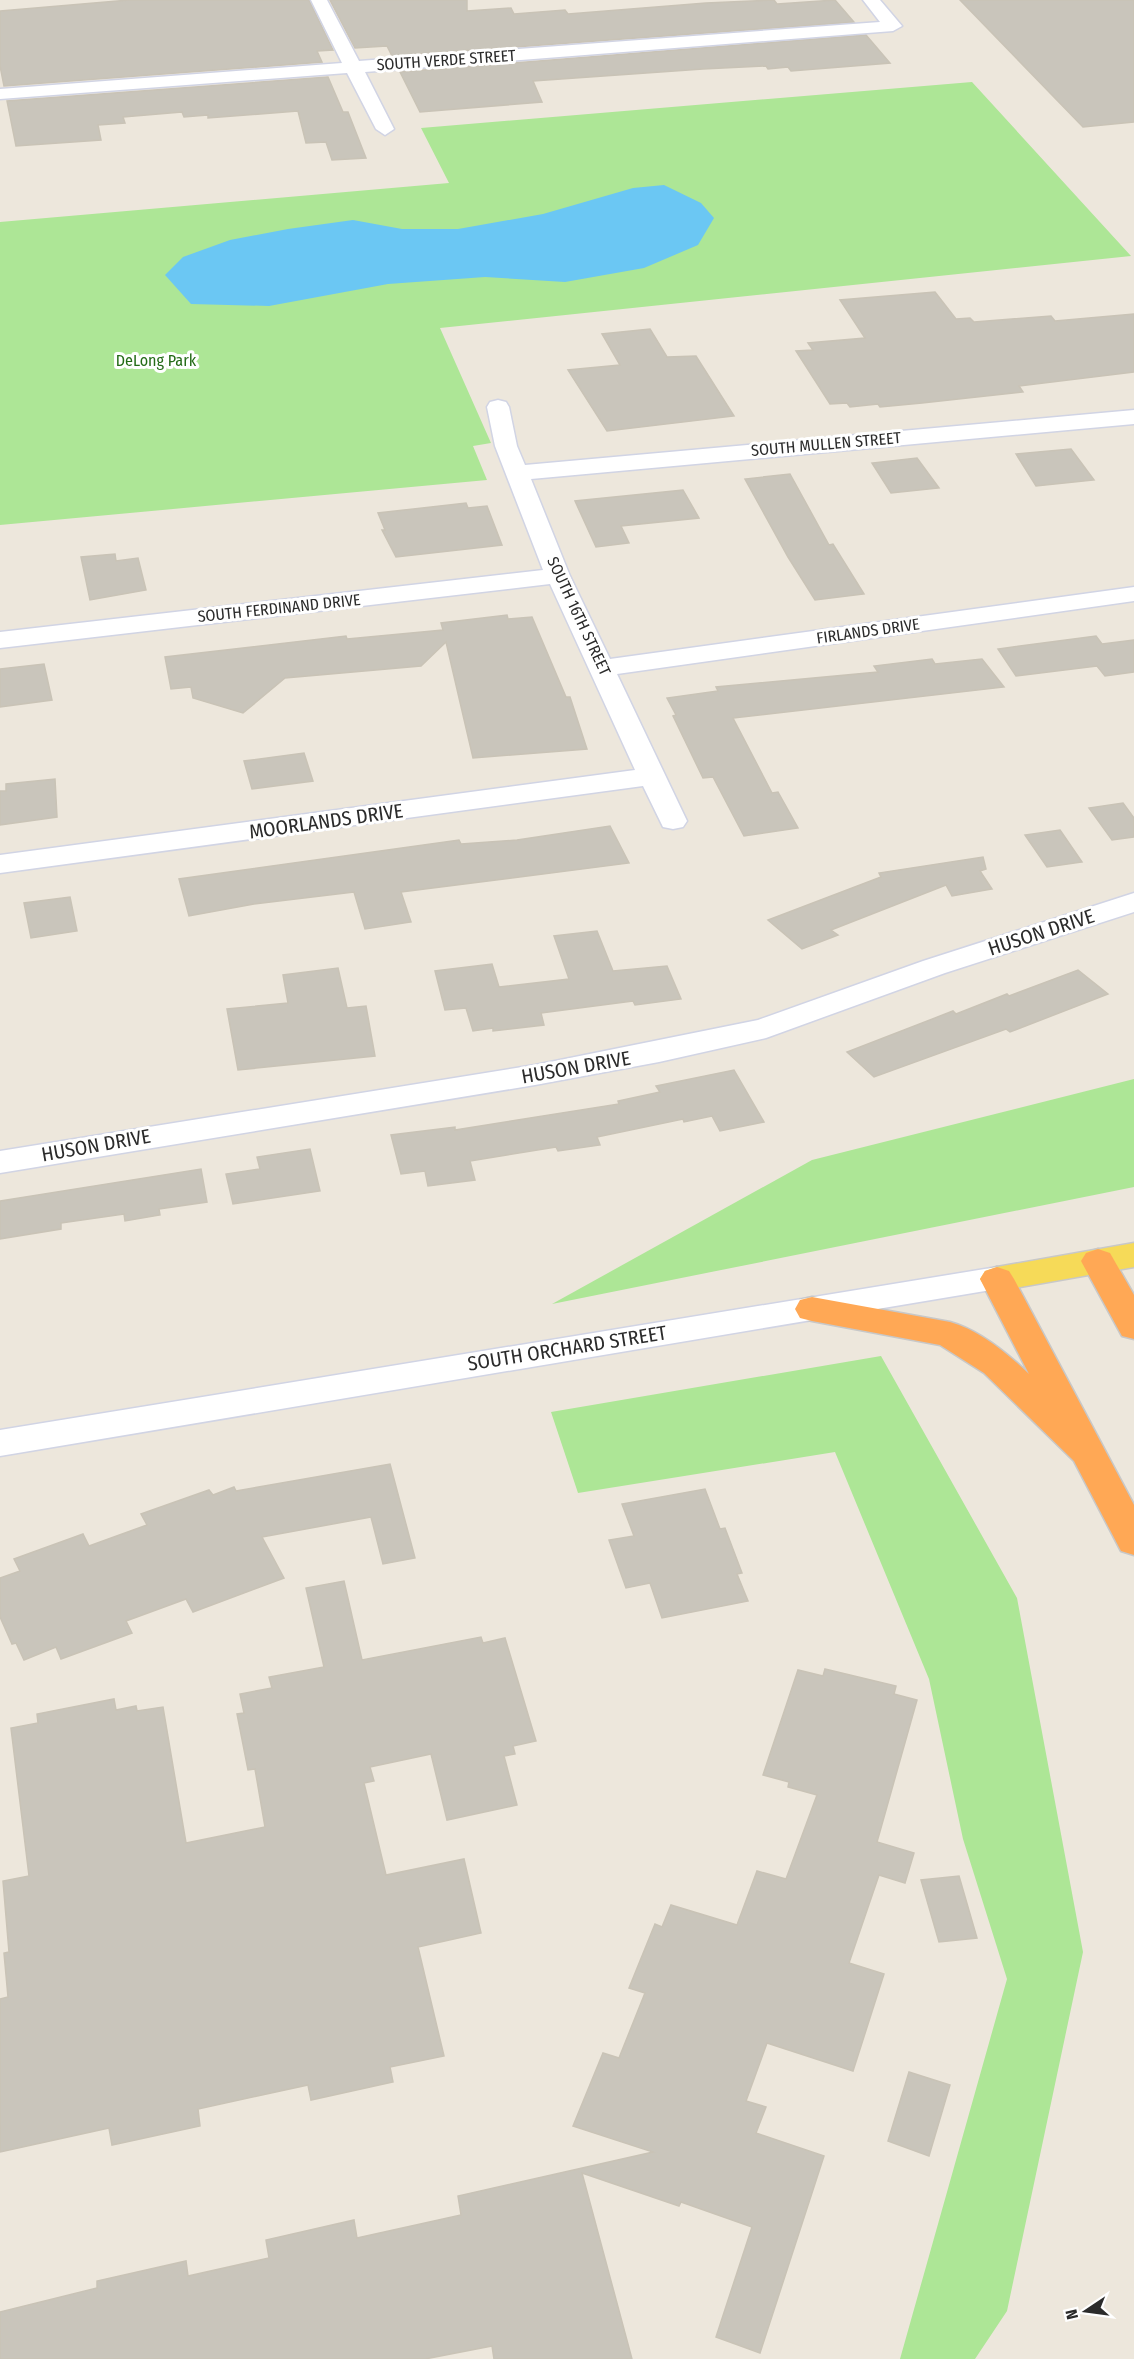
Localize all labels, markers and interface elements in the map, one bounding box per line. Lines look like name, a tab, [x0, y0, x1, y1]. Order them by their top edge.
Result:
street label: SOUTH VERDE STREET	[376, 46, 517, 74]
park label: DeLong Park	[116, 351, 197, 370]
street label: SOUTH MULLEN STREET	[750, 428, 902, 460]
street label: SOUTH 16TH STREET	[543, 554, 615, 679]
street label: SOUTH FERDINAND DRIVE	[197, 590, 361, 626]
street label: FIRLANDS DRIVE	[815, 614, 921, 648]
street label: MOORLANDS DRIVE	[248, 798, 404, 844]
street label: HUSON DRIVE	[985, 904, 1097, 960]
street label: HUSON DRIVE	[520, 1046, 632, 1088]
street label: HUSON DRIVE	[40, 1124, 152, 1166]
street label: SOUTH ORCHARD STREET	[466, 1320, 669, 1376]
north arrow	[1056, 2281, 1116, 2341]
text: N	[1062, 2307, 1082, 2321]

